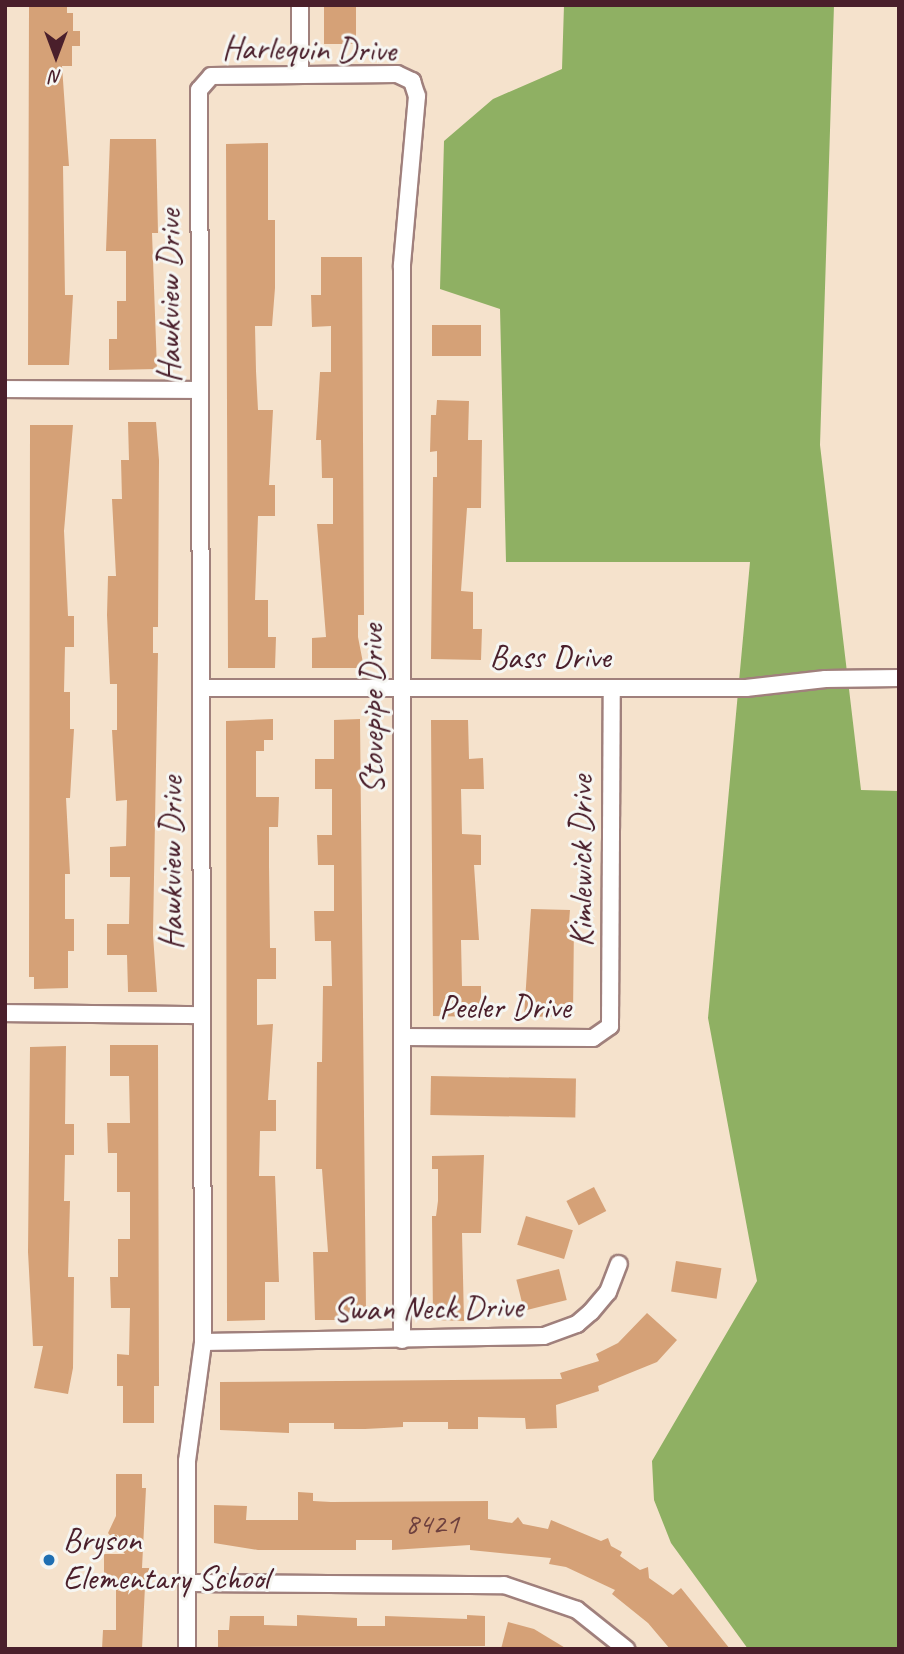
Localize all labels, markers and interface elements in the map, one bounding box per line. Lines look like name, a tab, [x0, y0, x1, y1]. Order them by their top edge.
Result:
north arrow	[21, 21, 91, 91]
street label: Harlequin Drive	[222, 29, 396, 71]
text: N	[50, 65, 62, 89]
street label: Hawkview Drive	[150, 209, 190, 383]
street label: Stovepipe Drive	[353, 624, 393, 794]
street label: Bass Drive	[489, 638, 611, 678]
street label: Kimlewick Drive	[562, 775, 602, 947]
street label: Hawkview Drive	[152, 776, 192, 950]
street label: Peeler Drive	[439, 988, 571, 1028]
street label: Swan Neck Drive	[332, 1288, 524, 1330]
house number: 8421	[405, 1505, 459, 1541]
place label: Bryson Elementary School	[63, 1521, 269, 1599]
marker: Bryson Elementary School	[41, 1552, 57, 1568]

